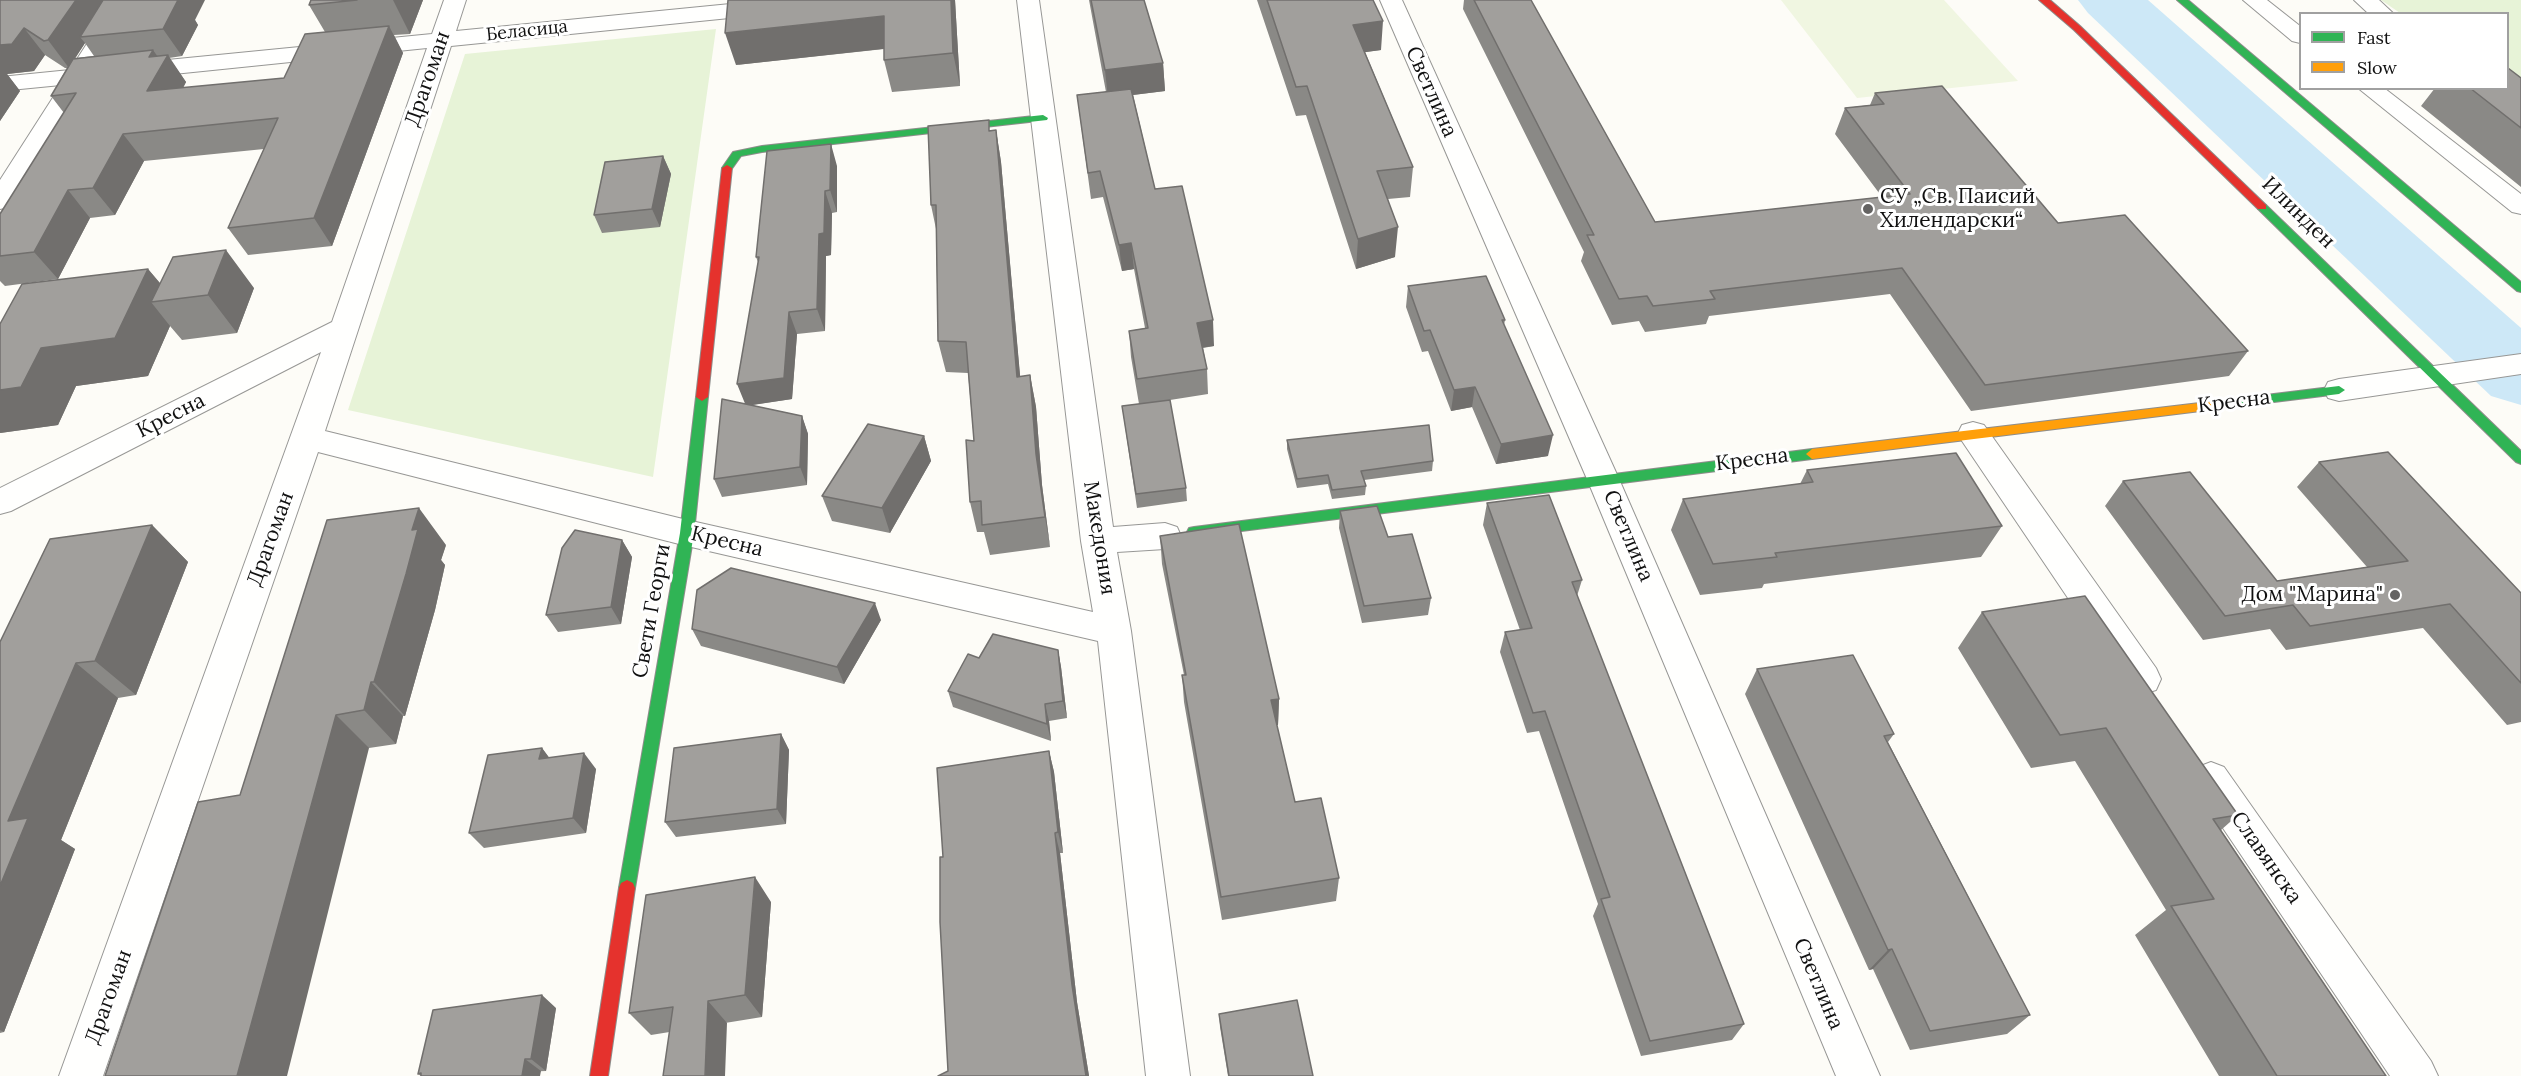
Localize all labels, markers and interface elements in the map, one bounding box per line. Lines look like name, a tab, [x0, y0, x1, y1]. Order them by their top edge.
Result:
legend	[2299, 12, 2509, 90]
street label: Беласица	[485, 16, 569, 46]
text: Fast	[2357, 26, 2391, 49]
street label: Драгоман	[400, 28, 456, 130]
street label: Светлина	[1400, 43, 1462, 141]
text: Slow	[2357, 56, 2397, 79]
street label: Илинден	[2256, 172, 2340, 254]
place label: СУ „Св. Паисий Хилендарски“	[1880, 184, 2035, 234]
marker: СУ „Св. Паисий Хилендарски“	[1861, 202, 1875, 216]
street label: Кресна	[2196, 385, 2272, 419]
street label: Кресна	[133, 388, 209, 444]
street label: Кресна	[1714, 443, 1790, 477]
street label: Македония	[1078, 479, 1120, 597]
street label: Светлина	[1597, 486, 1659, 586]
street label: Драгоман	[242, 488, 300, 590]
street label: Кресна	[688, 521, 766, 563]
street label: Свети Георги	[628, 542, 676, 680]
place label: Дом "Марина"	[2241, 582, 2383, 608]
marker: Дом "Марина"	[2388, 588, 2402, 602]
street label: Славянска	[2225, 807, 2307, 909]
street label: Светлина	[1787, 934, 1849, 1034]
street label: Драгоман	[80, 946, 138, 1048]

